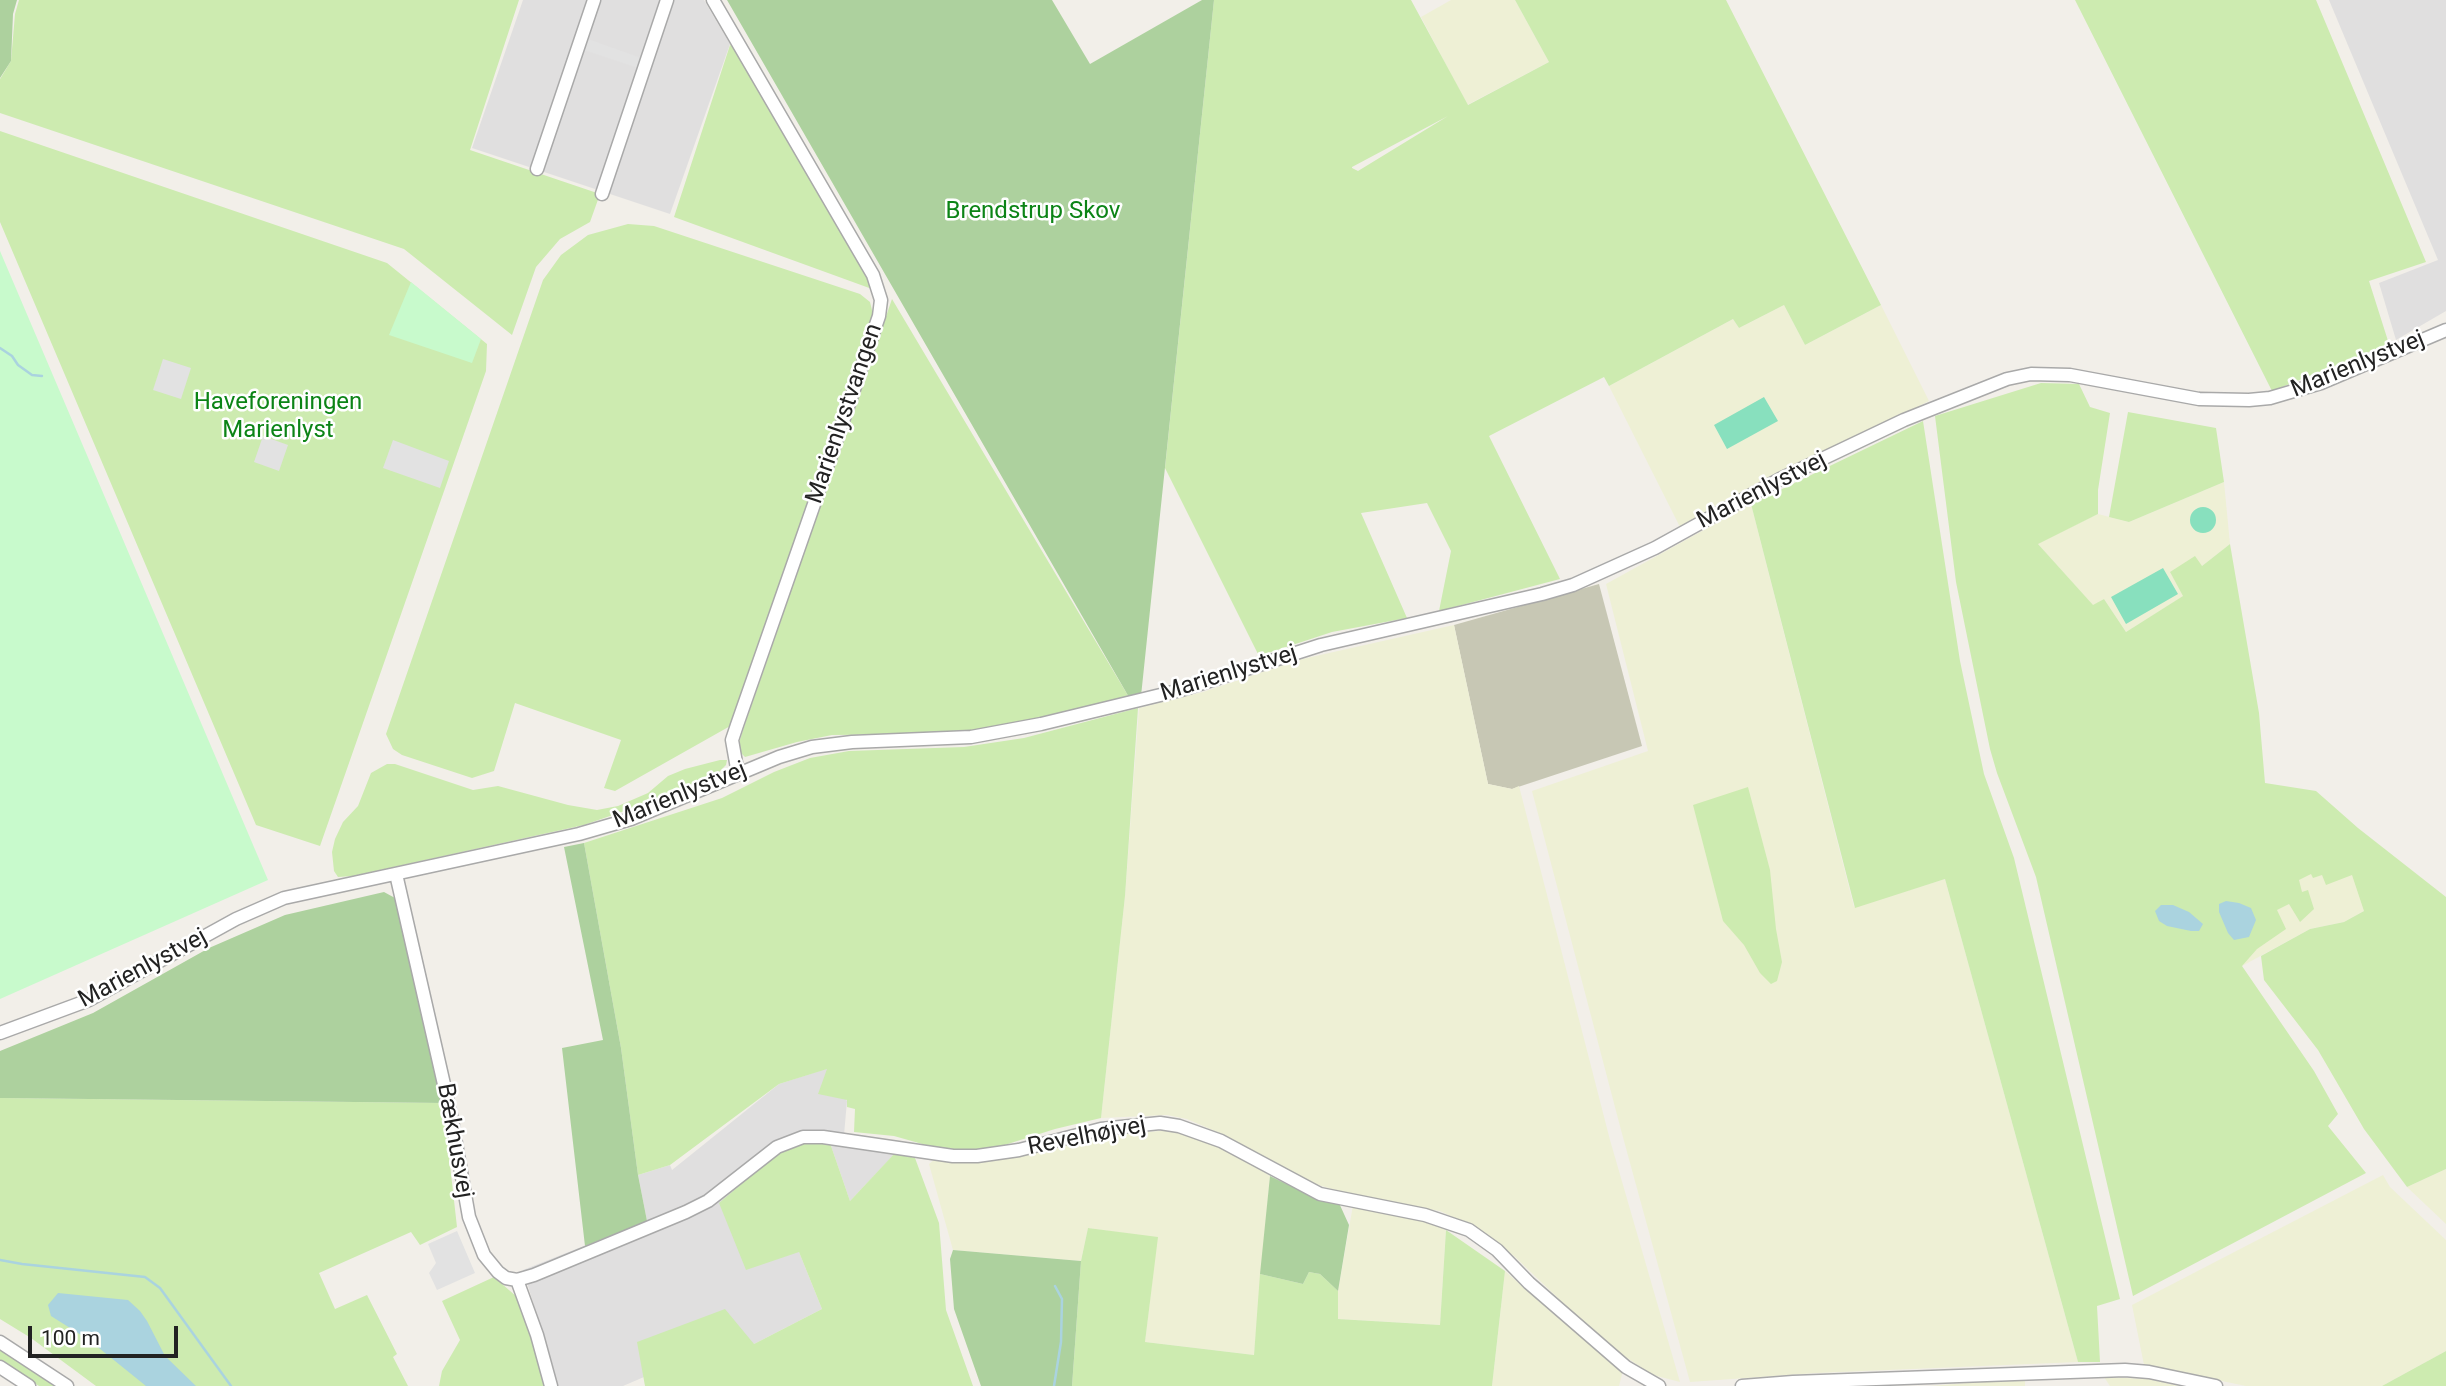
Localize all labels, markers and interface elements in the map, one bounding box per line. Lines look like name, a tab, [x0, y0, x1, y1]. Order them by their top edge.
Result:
park label: Brendstrup Skov	[946, 198, 1120, 226]
street label: Marienlystvangen	[801, 320, 889, 508]
street label: Marienlystvej	[2287, 325, 2429, 405]
park label: Haveforeningen Marienlyst	[194, 389, 362, 445]
street label: Marienlystvej	[1693, 446, 1831, 536]
street label: Marienlystvej	[1157, 640, 1301, 708]
street label: Marienlystvej	[609, 756, 751, 836]
street label: Marienlystvej	[74, 923, 212, 1015]
street label: Bækhusvej	[430, 1081, 478, 1201]
street label: Revelhøjvej	[1025, 1111, 1149, 1163]
scale bar	[32, 1312, 182, 1356]
text: 100 m	[41, 1326, 100, 1350]

